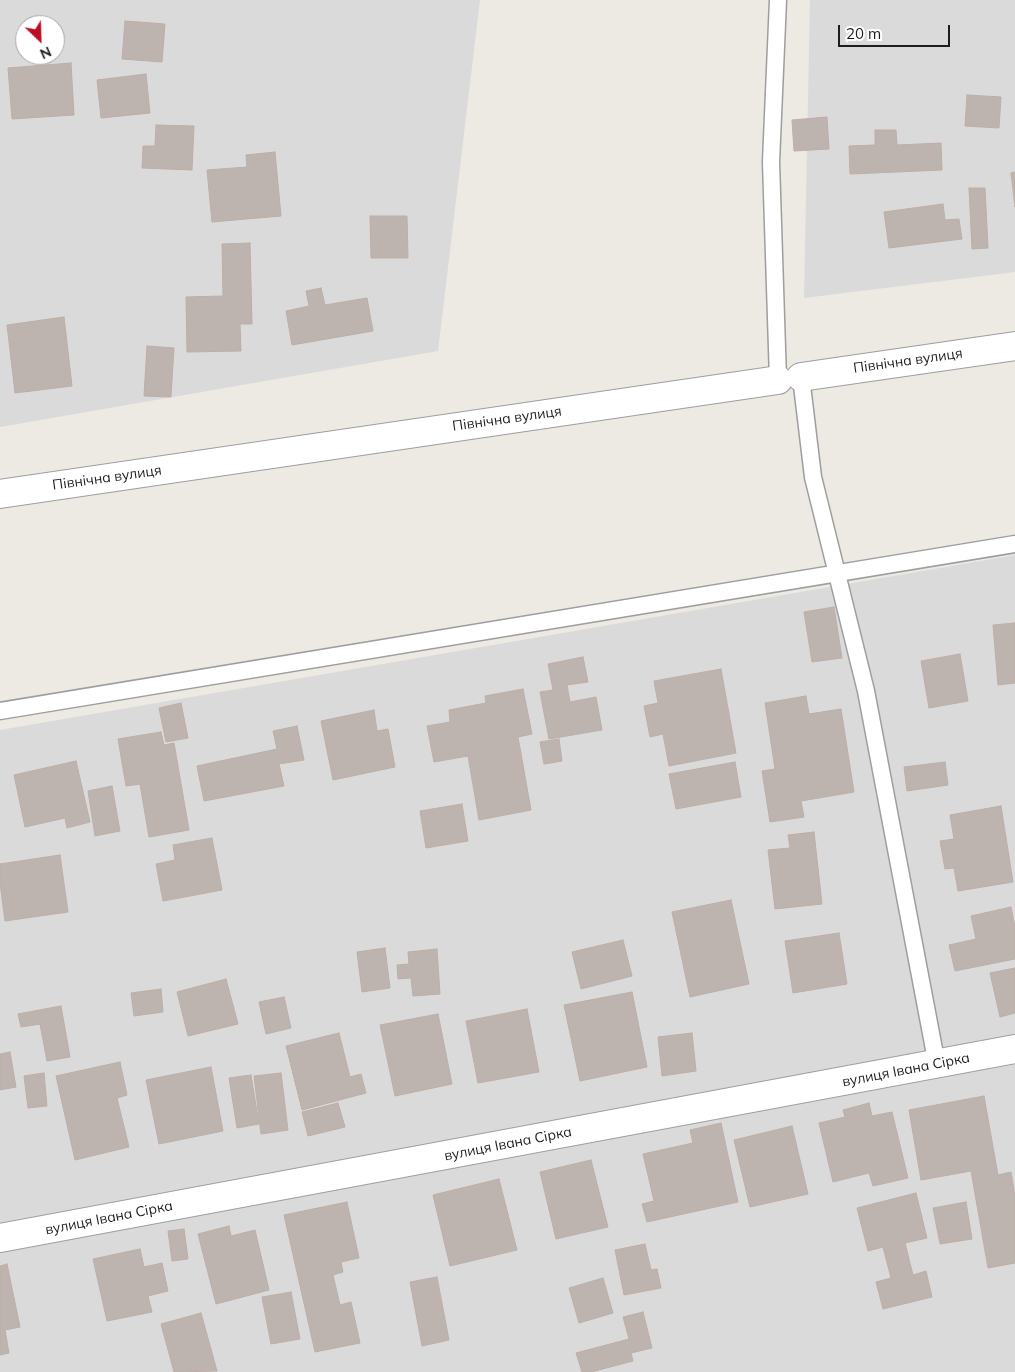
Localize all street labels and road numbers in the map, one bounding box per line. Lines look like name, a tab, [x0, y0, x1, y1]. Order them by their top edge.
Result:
street label: Північна вулиця	[852, 345, 964, 377]
street label: Північна вулиця	[451, 403, 563, 435]
street label: Північна вулиця	[51, 462, 163, 494]
street label: вулиця Івана Сірка	[841, 1049, 971, 1091]
street label: вулиця Івана Сірка	[443, 1123, 573, 1165]
street label: вулиця Івана Сірка	[44, 1197, 174, 1239]

